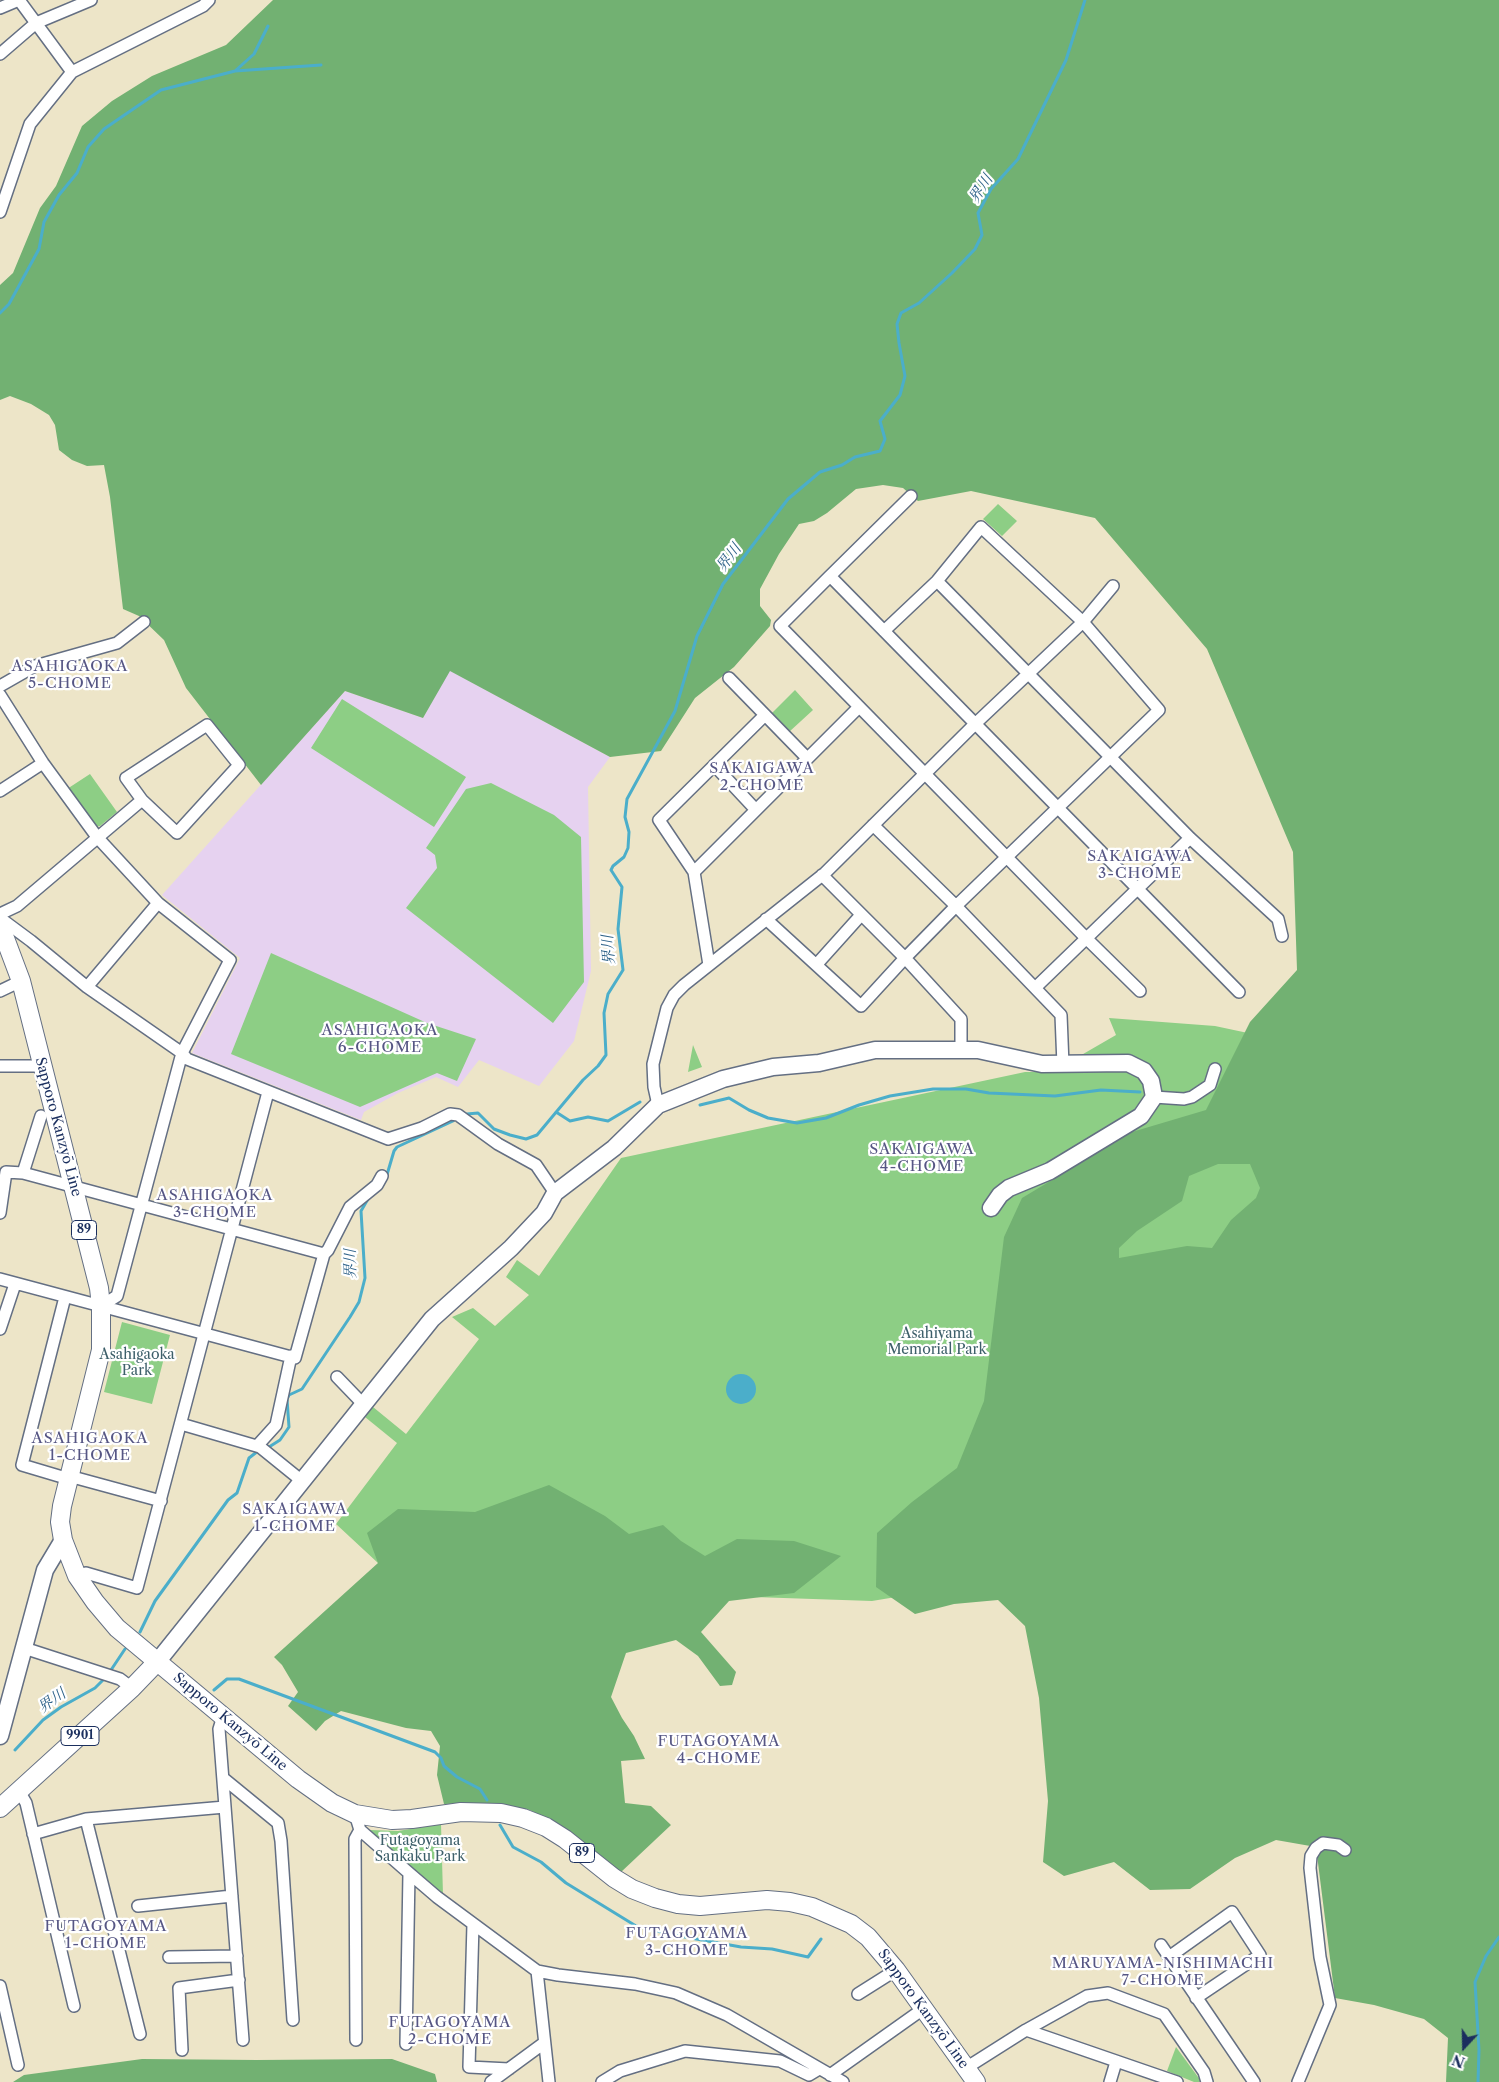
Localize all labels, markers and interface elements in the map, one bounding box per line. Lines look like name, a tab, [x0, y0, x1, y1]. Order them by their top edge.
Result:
water label: 界川	[965, 172, 997, 206]
water label: 界川	[713, 541, 745, 575]
district label: ASAHIGAOKA 5-CHOME	[10, 658, 130, 693]
district label: SAKAIGAWA 2-CHOME	[708, 760, 816, 795]
district label: SAKAIGAWA 3-CHOME	[1086, 848, 1194, 883]
water label: 界川	[599, 934, 619, 966]
district label: ASAHIGAOKA 6-CHOME	[320, 1022, 440, 1057]
street label: Sapporo Kanzyō Line	[31, 1055, 85, 1199]
district label: SAKAIGAWA 4-CHOME	[868, 1141, 976, 1176]
district label: ASAHIGAOKA 3-CHOME	[155, 1187, 275, 1222]
road number: 89	[72, 1220, 96, 1240]
water label: 界川	[342, 1249, 360, 1279]
park label: Asahiyama Memorial Park	[887, 1326, 987, 1358]
park label: Asahigaoka Park	[99, 1347, 175, 1380]
district label: ASAHIGAOKA 1-CHOME	[30, 1430, 150, 1465]
district label: SAKAIGAWA 1-CHOME	[241, 1501, 349, 1536]
street label: Sapporo Kanzyō Line	[170, 1669, 290, 1775]
water label: 界川	[35, 1685, 69, 1717]
road number: 9901	[61, 1726, 99, 1745]
district label: FUTAGOYAMA 4-CHOME	[656, 1733, 782, 1768]
park label: Futagoyama Sankaku Park	[375, 1833, 465, 1865]
road number: 89	[570, 1844, 594, 1862]
district label: FUTAGOYAMA 1-CHOME	[43, 1918, 169, 1953]
district label: FUTAGOYAMA 3-CHOME	[624, 1925, 750, 1960]
street label: Sapporo Kanzyō Line	[874, 1946, 972, 2072]
district label: MARUYAMA-NISHIMACHI 7-CHOME	[1049, 1955, 1277, 1990]
district label: FUTAGOYAMA 2-CHOME	[387, 2014, 513, 2049]
north arrow	[1439, 2022, 1489, 2072]
text: N	[1450, 2050, 1468, 2072]

